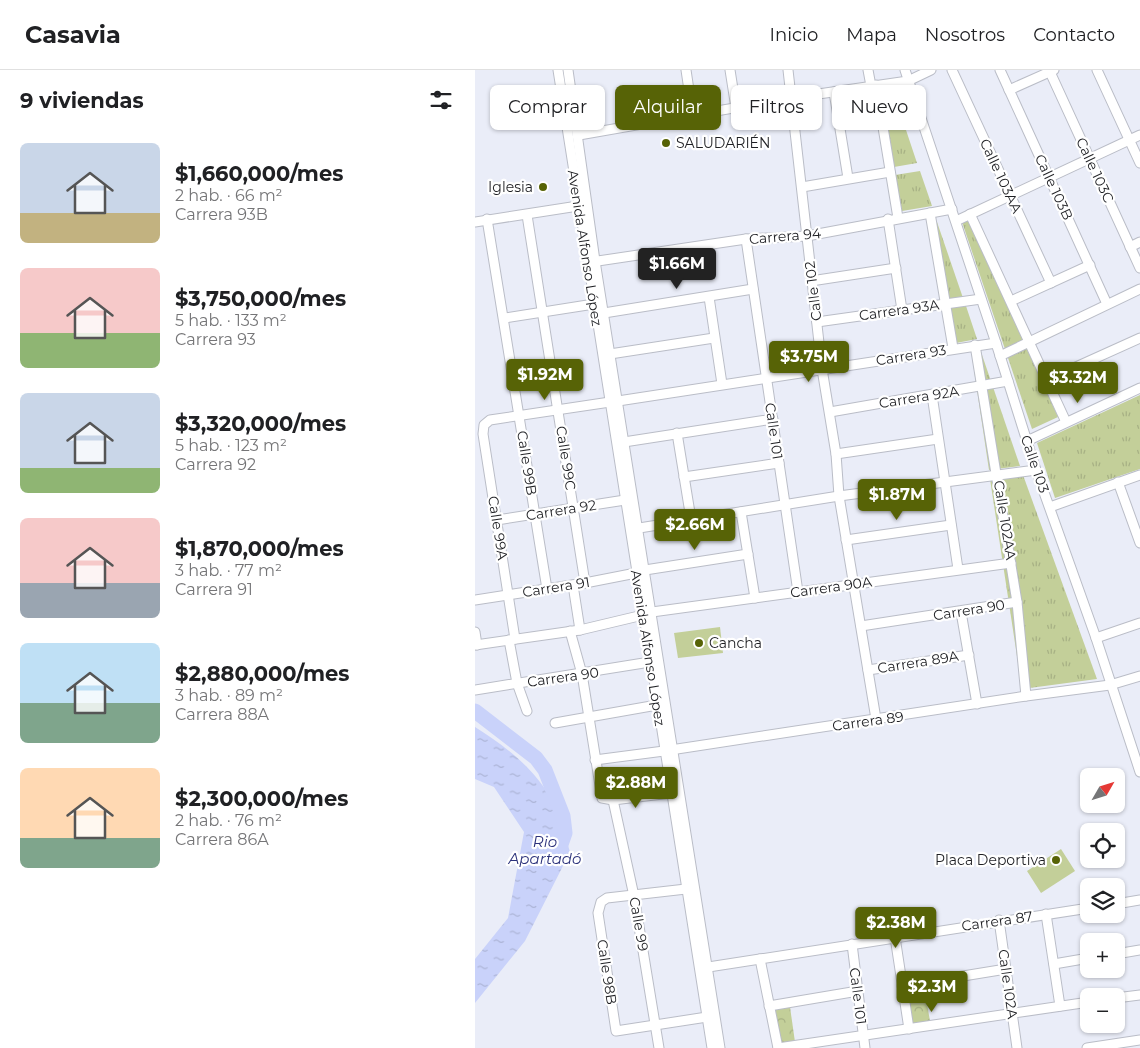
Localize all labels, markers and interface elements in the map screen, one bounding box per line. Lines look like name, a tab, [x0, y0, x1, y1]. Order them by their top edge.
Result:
text: Casavia	[25, 20, 121, 49]
text: Inicio	[770, 24, 818, 46]
text: Mapa	[846, 24, 897, 46]
text: Nosotros	[925, 24, 1005, 46]
text: Contacto	[1033, 24, 1115, 46]
chip: Comprar	[490, 85, 605, 130]
chip: Alquilar	[615, 85, 721, 130]
chip: Filtros	[731, 85, 822, 130]
chip: Nuevo	[832, 85, 926, 130]
icon: filters	[427, 86, 455, 114]
text: 9 viviendas	[20, 88, 144, 113]
place label: SALUDARIÉN	[676, 134, 770, 152]
street label: Calle 103C	[1072, 135, 1118, 205]
street label: Calle 103AA	[976, 136, 1026, 217]
marker: SALUDARIÉN	[660, 137, 672, 149]
street label: Calle 103B	[1031, 151, 1077, 223]
text: $1,660,000/mes	[175, 161, 343, 186]
icon: home	[60, 163, 120, 223]
street label: Avenida Alfonso López	[564, 169, 606, 327]
place label: Iglesia	[488, 178, 533, 196]
marker: Iglesia	[537, 181, 549, 193]
text: 2 hab. · 66 m²	[175, 186, 283, 205]
text: Carrera 93B	[175, 205, 268, 224]
street label: Carrera 94	[748, 224, 823, 248]
pin: $1.66M	[636, 248, 718, 290]
text: $1.66M	[649, 254, 705, 273]
street label: Calle 102	[800, 260, 826, 322]
text: $3,750,000/mes	[175, 286, 346, 311]
icon: home	[60, 288, 120, 348]
street label: Carrera 93A	[858, 295, 941, 325]
text: 5 hab. · 133 m²	[175, 311, 287, 330]
text: Carrera 93	[175, 330, 256, 349]
pin: $3.75M	[768, 340, 850, 383]
street label: Carrera 93	[875, 341, 947, 369]
text: $3.75M	[780, 347, 838, 366]
pin: $1.92M	[504, 358, 586, 401]
pin: $3.32M	[1037, 362, 1119, 404]
text: $1.92M	[517, 365, 573, 384]
text: $3.32M	[1049, 368, 1107, 387]
street label: Carrera 92A	[878, 382, 961, 412]
street label: Calle 101	[761, 401, 787, 461]
text: $3,320,000/mes	[175, 411, 346, 436]
icon: home	[60, 413, 120, 473]
street label: Calle 99C	[552, 425, 580, 491]
street label: Calle 99B	[513, 429, 541, 497]
street label: Calle 103	[1017, 433, 1053, 495]
text: 5 hab. · 123 m²	[175, 436, 287, 455]
text: Carrera 92	[175, 455, 256, 474]
pin: $1.87M	[856, 478, 938, 521]
street label: Calle 102AA	[990, 479, 1020, 562]
text: $1.87M	[869, 485, 925, 504]
street label: Calle 99A	[484, 495, 512, 562]
street label: Carrera 92	[525, 496, 597, 524]
pin: $2.66M	[654, 508, 736, 551]
text: $2.66M	[665, 515, 725, 534]
text: $1,870,000/mes	[175, 536, 344, 561]
icon: home	[60, 538, 120, 598]
text: 3 hab. · 77 m²	[175, 561, 282, 580]
street label: Avenida Alfonso López	[627, 569, 669, 727]
street label: Carrera 90A	[789, 572, 874, 602]
street label: Carrera 91	[521, 573, 591, 601]
text: Carrera 91	[175, 580, 253, 599]
street label: Carrera 90	[932, 595, 1006, 625]
place label: Cancha	[709, 634, 762, 652]
marker: Cancha	[693, 637, 705, 649]
street label: Carrera 89A	[876, 647, 961, 677]
text: $2,880,000/mes	[175, 661, 349, 686]
icon: home	[60, 663, 120, 723]
street label: Carrera 90	[526, 663, 600, 691]
text: 3 hab. · 89 m²	[175, 686, 283, 705]
text: Carrera 88A	[175, 705, 269, 724]
street label: Carrera 89	[831, 707, 905, 735]
pin: $2.88M	[595, 766, 677, 809]
north arrow	[1080, 768, 1125, 812]
map controls	[1080, 768, 1125, 1033]
text: $2.88M	[606, 773, 666, 792]
text: $2,300,000/mes	[175, 786, 348, 811]
icon: home	[60, 788, 120, 848]
text: 2 hab. · 76 m²	[175, 811, 282, 830]
button: locate	[1080, 823, 1125, 868]
text: Carrera 86A	[175, 830, 269, 849]
water label: Rio Apartadó	[508, 832, 581, 868]
place label: Placa Deportiva	[935, 851, 1046, 869]
marker: Placa Deportiva	[1050, 854, 1062, 866]
button: layers	[1080, 878, 1125, 923]
street label: Calle 99	[625, 895, 653, 953]
pin: $2.38M	[855, 906, 937, 949]
street label: Carrera 87	[960, 907, 1034, 935]
text: $2.38M	[866, 913, 926, 932]
button: +	[1080, 933, 1125, 978]
street label: Calle 98B	[593, 938, 621, 1006]
street label: Calle 102A	[994, 948, 1022, 1021]
street label: Calle 101	[846, 967, 870, 1025]
pin: $2.3M	[897, 970, 967, 1013]
text: $2.3M	[908, 977, 956, 996]
button: −	[1080, 988, 1125, 1033]

